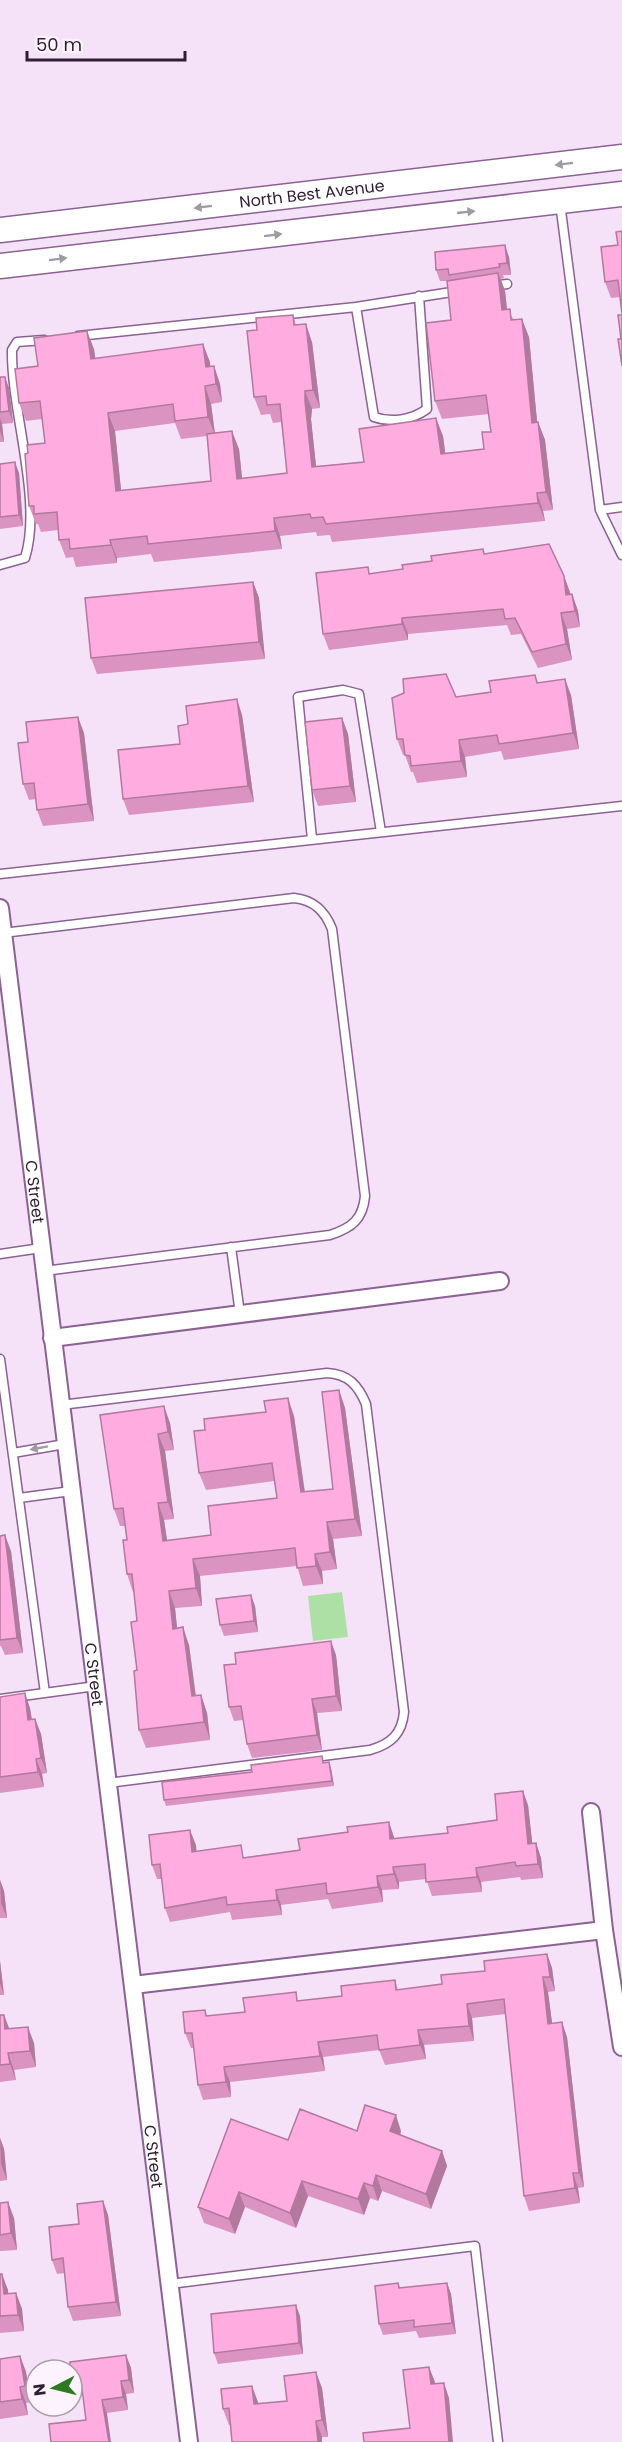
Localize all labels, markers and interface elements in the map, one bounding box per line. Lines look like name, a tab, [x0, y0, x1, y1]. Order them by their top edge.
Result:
scale bar	[27, 24, 184, 62]
text: 50 m	[36, 32, 82, 57]
one-way arrow	[554, 160, 573, 169]
street label: North Best Avenue	[238, 174, 386, 214]
one-way arrow	[194, 202, 213, 211]
one-way arrow	[457, 207, 476, 217]
one-way arrow	[263, 230, 282, 239]
one-way arrow	[49, 255, 68, 264]
street label: C Street	[19, 1159, 50, 1225]
one-way arrow	[29, 1444, 48, 1453]
street label: C Street	[79, 1641, 109, 1707]
street label: C Street	[138, 2124, 169, 2190]
north arrow	[24, 2358, 84, 2418]
text: N	[27, 2382, 52, 2397]

